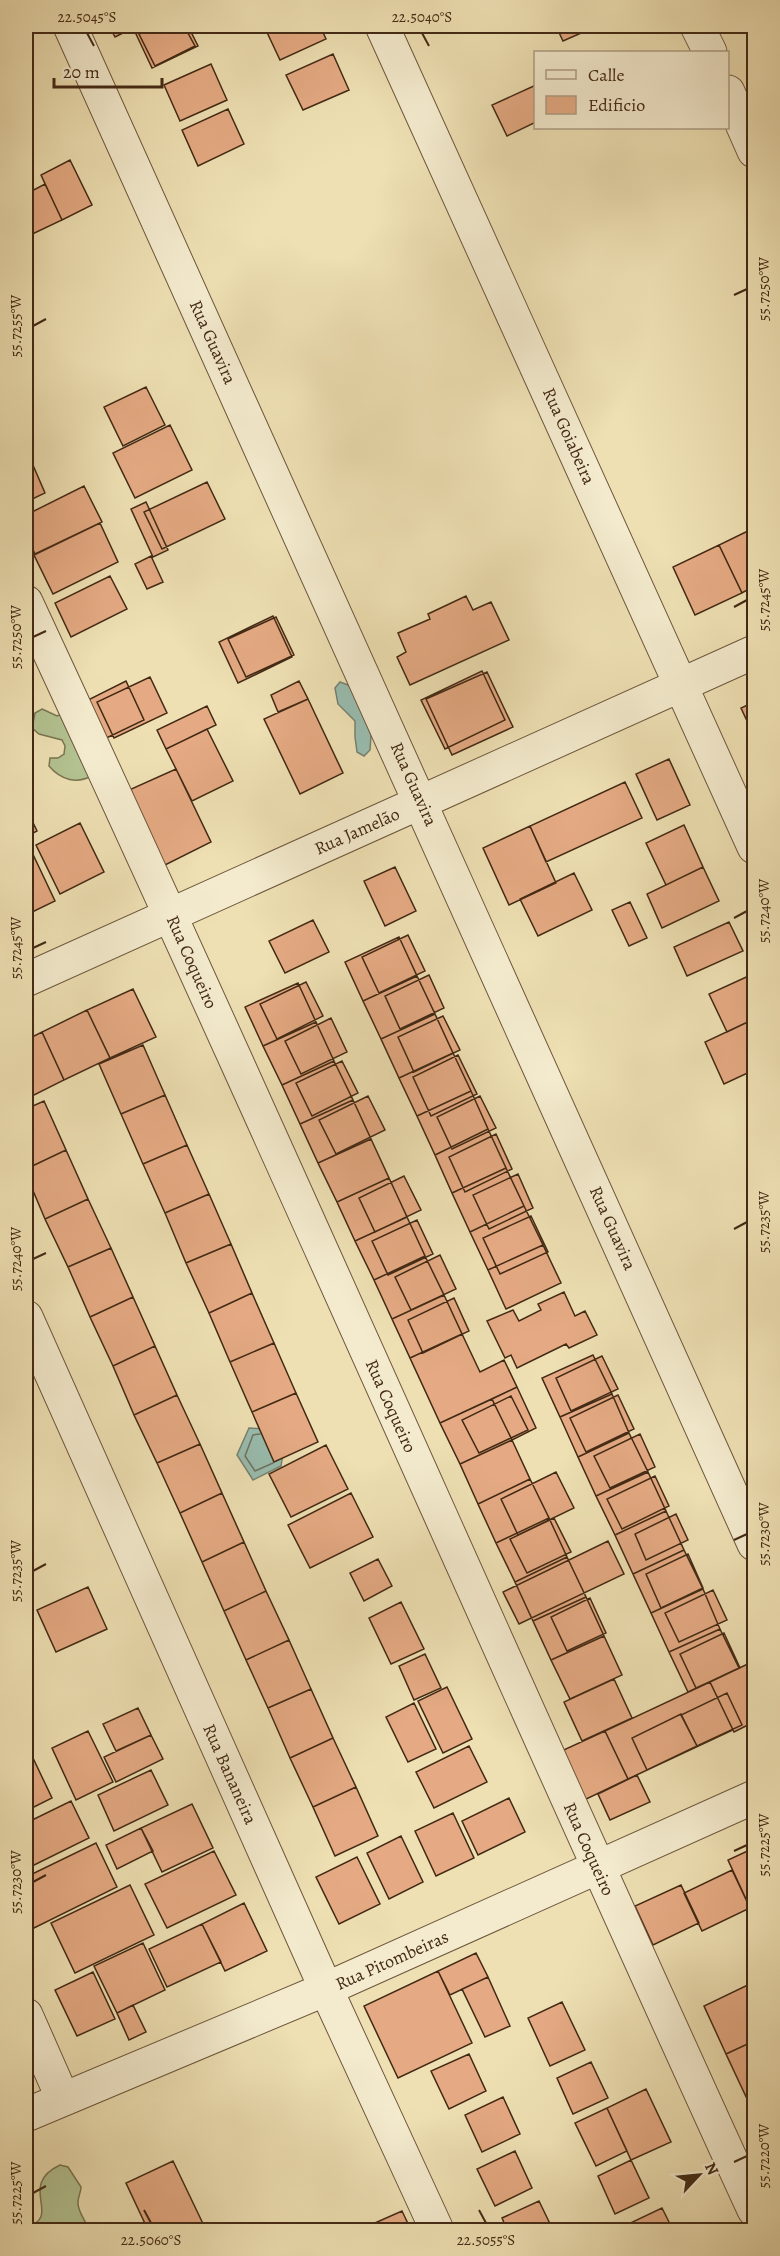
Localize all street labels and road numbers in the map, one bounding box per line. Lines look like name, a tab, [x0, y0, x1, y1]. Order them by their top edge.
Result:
street label: Rua Guavira	[184, 296, 242, 388]
street label: Rua Goiabeira	[537, 384, 601, 489]
street label: Rua Guavira	[385, 738, 443, 830]
street label: Rua Jamelão	[311, 802, 403, 860]
street label: Rua Coqueiro	[161, 911, 223, 1013]
street label: Rua Guavira	[584, 1182, 642, 1274]
street label: Rua Coqueiro	[360, 1355, 422, 1457]
street label: Rua Bananeira	[197, 1720, 263, 1829]
street label: Rua Coqueiro	[558, 1798, 620, 1900]
street label: Rua Pitombeiras	[332, 1924, 452, 1996]

